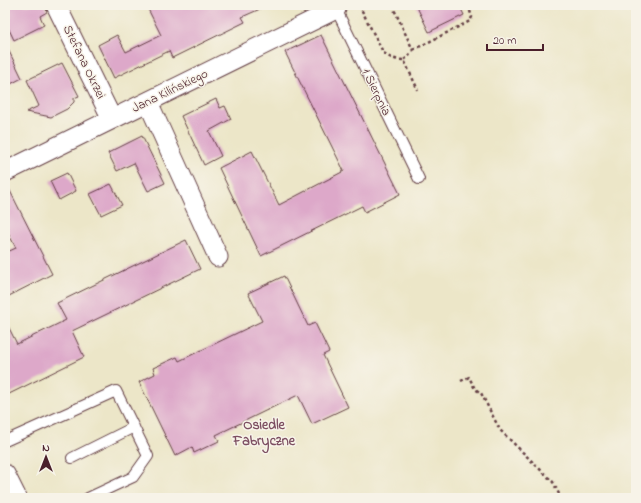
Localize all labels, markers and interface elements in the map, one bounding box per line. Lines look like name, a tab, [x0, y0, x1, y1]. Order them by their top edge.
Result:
street label: Stefana Okrzei	[58, 22, 110, 102]
scale bar	[487, 26, 543, 52]
text: 20 m	[493, 32, 516, 50]
street label: Jana Kilińskiego	[129, 64, 212, 119]
street label: 1 Sierpnia	[356, 65, 396, 119]
district label: Osiedle Fabryczne	[232, 415, 296, 454]
north arrow	[26, 437, 66, 477]
text: N	[42, 440, 50, 456]

